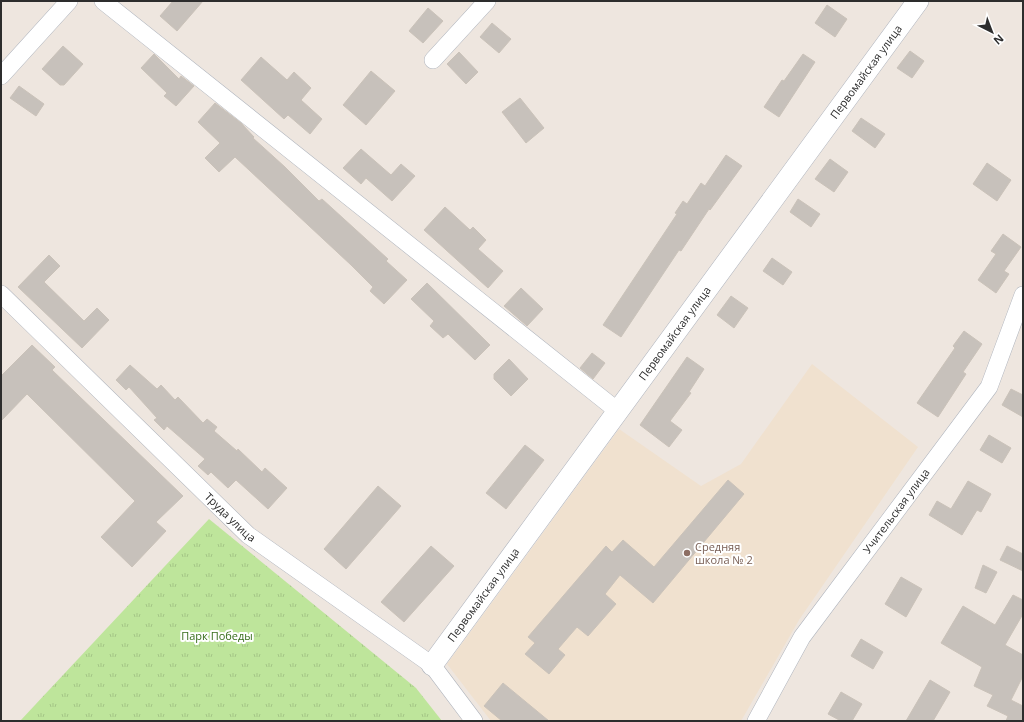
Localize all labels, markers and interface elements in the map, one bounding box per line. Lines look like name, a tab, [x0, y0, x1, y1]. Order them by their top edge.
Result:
north arrow	[972, 12, 1012, 52]
street label: Первомайская улица	[826, 22, 905, 122]
text: N	[991, 31, 1007, 48]
street label: Первомайская улица	[635, 283, 714, 383]
street label: Учительская улица	[859, 465, 932, 556]
street label: Труда улица	[202, 489, 259, 545]
place label: Средняя школа № 2	[695, 539, 753, 567]
street label: Первомайская улица	[444, 544, 522, 645]
marker: Средняя школа № 2	[682, 548, 692, 558]
park label: Парк Победы	[181, 628, 253, 643]

